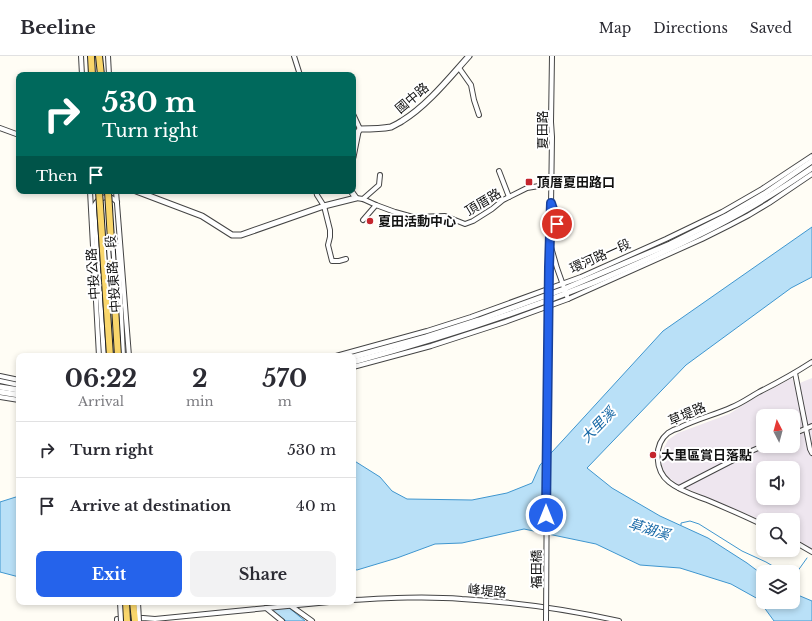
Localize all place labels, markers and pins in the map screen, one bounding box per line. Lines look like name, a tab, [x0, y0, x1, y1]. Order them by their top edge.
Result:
place label: 頂厝夏田路口	[537, 174, 615, 191]
marker: 頂厝夏田路口	[524, 177, 534, 187]
pin	[540, 207, 574, 241]
place label: 夏田活動中心	[378, 213, 456, 230]
marker: 夏田活動中心	[365, 216, 375, 226]
place label: 大里區賞日落點	[661, 447, 752, 464]
marker: 大里區賞日落點	[648, 450, 658, 460]

